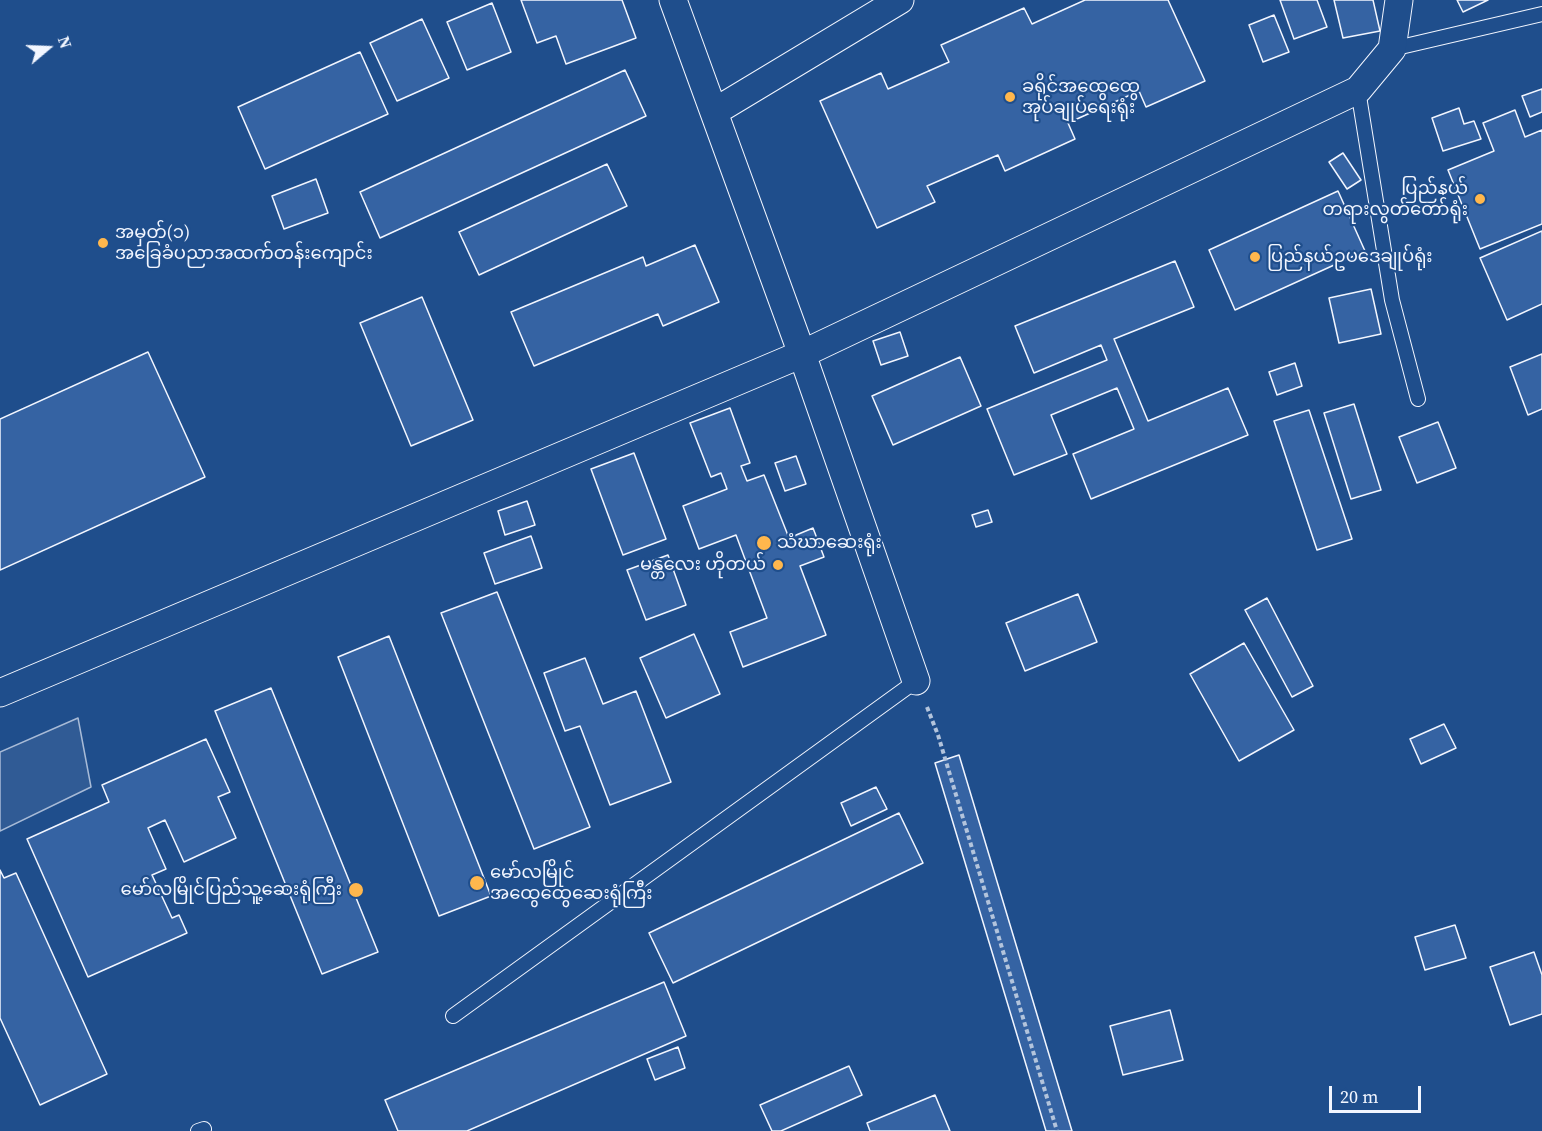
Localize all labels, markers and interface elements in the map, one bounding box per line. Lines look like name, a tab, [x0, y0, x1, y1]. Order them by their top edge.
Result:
north arrow	[18, 18, 78, 78]
text: N	[53, 33, 77, 51]
place label: ခရိုင်အထွေထွေ အုပ်ချုပ်ရေးရုံး	[1022, 76, 1140, 118]
marker: ခရိုင်အထွေထွေ အုပ်ချုပ်ရေးရုံး	[1003, 90, 1017, 104]
place label: ပြည်နယ် တရားလွတ်တော်ရုံး	[1322, 178, 1468, 220]
marker: ပြည်နယ် တရားလွတ်တော်ရုံး	[1473, 192, 1487, 206]
place label: အမှတ်(၁) အခြေခံပညာအထက်တန်းကျောင်း	[115, 222, 373, 264]
marker: အမှတ်(၁) အခြေခံပညာအထက်တန်းကျောင်း	[96, 236, 110, 250]
place label: ပြည်နယ်ဥပဒေချုပ်ရုံး	[1267, 246, 1433, 268]
marker: ပြည်နယ်ဥပဒေချုပ်ရုံး	[1248, 250, 1262, 264]
place label: သံဃာဆေးရုံး	[777, 532, 882, 554]
marker: သံဃာဆေးရုံး	[755, 534, 773, 552]
place label: မန္တလေး ဟိုတယ်	[640, 554, 766, 576]
marker: မန္တလေး ဟိုတယ်	[771, 558, 785, 572]
place label: မော်လမြိုင် အထွေထွေဆေးရုံကြီး	[490, 862, 652, 904]
marker: မော်လမြိုင် အထွေထွေဆေးရုံကြီး	[468, 874, 486, 892]
place label: မော်လမြိုင်ပြည်သူ့ဆေးရုံကြီး	[121, 879, 342, 901]
marker: မော်လမြိုင်ပြည်သူ့ဆေးရုံကြီး	[347, 881, 365, 899]
scale bar	[1332, 1074, 1424, 1112]
text: 20 m	[1340, 1084, 1378, 1109]

